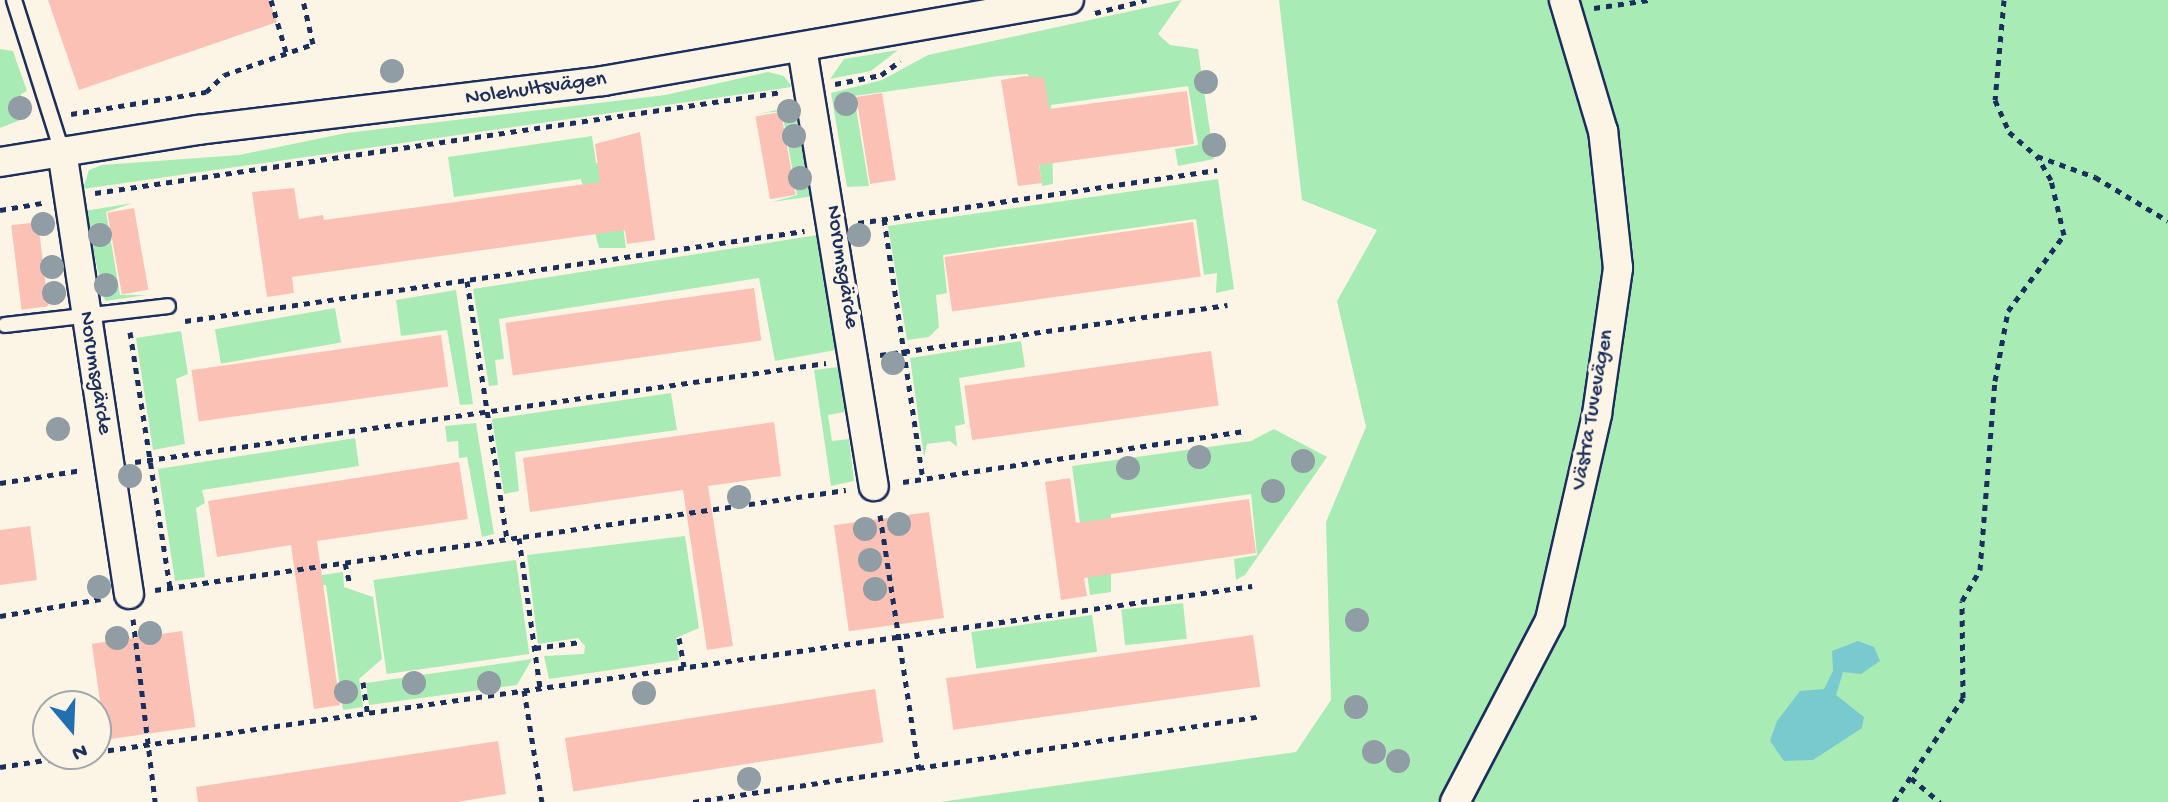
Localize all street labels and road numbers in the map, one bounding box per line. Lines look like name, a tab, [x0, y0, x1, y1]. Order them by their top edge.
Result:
street label: Nolehultsvägen	[464, 67, 608, 113]
street label: Norumsgärde	[818, 204, 864, 330]
street label: Norumsgärde	[71, 310, 117, 436]
street label: Västra Tuvevägen	[1567, 328, 1621, 492]

